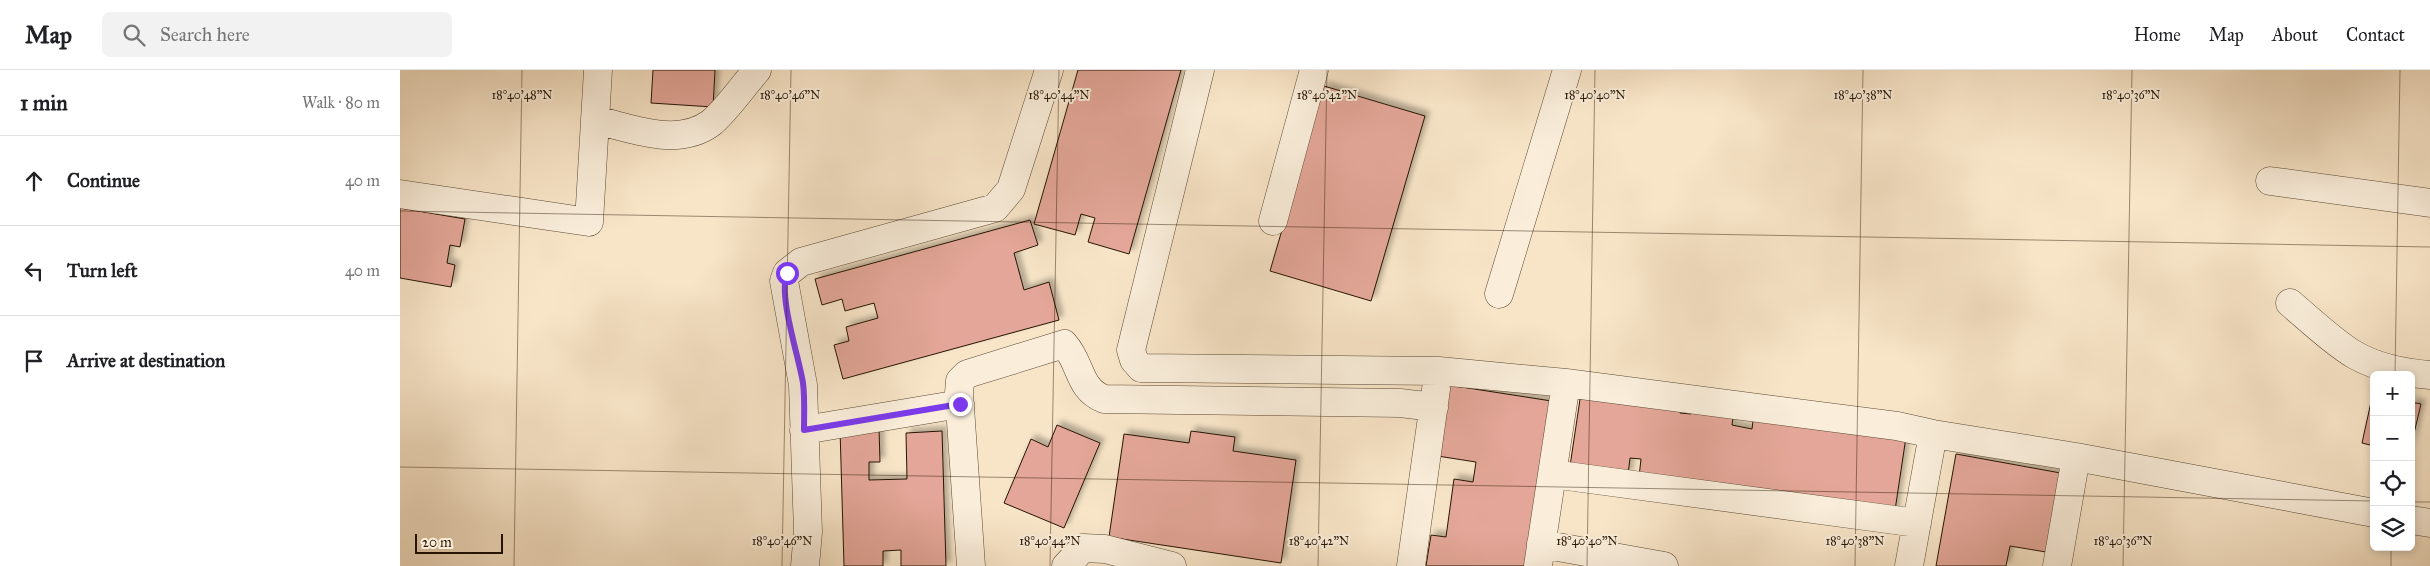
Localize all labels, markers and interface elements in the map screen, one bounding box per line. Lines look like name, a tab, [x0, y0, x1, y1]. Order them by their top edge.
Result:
search box	[102, 12, 452, 57]
text: Map	[25, 20, 72, 50]
icon: search	[120, 21, 148, 49]
text: Search here	[160, 23, 250, 46]
text: Home	[2134, 24, 2181, 46]
text: Map	[2209, 24, 2244, 46]
text: About	[2272, 24, 2318, 46]
text: Contact	[2346, 24, 2405, 46]
text: 18°40'48"N	[492, 88, 552, 102]
text: 18°40'46"N	[760, 88, 820, 102]
text: 18°40'44"N	[1028, 88, 1090, 102]
text: 18°40'42"N	[1297, 88, 1357, 102]
text: 18°40'40"N	[1564, 88, 1626, 102]
text: 18°40'38"N	[1833, 88, 1893, 102]
text: 18°40'36"N	[2102, 88, 2160, 102]
text: 1 min	[20, 90, 68, 116]
text: Walk · 80 m	[302, 93, 380, 112]
icon: ahead	[20, 167, 48, 195]
text: Continue	[67, 169, 140, 192]
text: 40 m	[345, 171, 380, 190]
icon: left	[20, 257, 48, 285]
text: Turn left	[67, 259, 137, 282]
text: 40 m	[345, 261, 380, 280]
route start	[776, 262, 799, 285]
icon: arrive	[20, 347, 48, 375]
text: Arrive at destination	[67, 349, 225, 372]
map controls	[2370, 371, 2415, 551]
button: +	[2370, 371, 2415, 416]
route end	[949, 393, 972, 416]
button: −	[2370, 416, 2415, 461]
button: locate	[2370, 461, 2415, 506]
button: layers	[2370, 506, 2415, 551]
scale bar	[415, 531, 502, 554]
text: 20 m	[422, 534, 452, 551]
text: 18°40'46"N	[752, 534, 812, 548]
text: 18°40'44"N	[1019, 534, 1081, 548]
text: 18°40'42"N	[1289, 534, 1349, 548]
text: 18°40'40"N	[1556, 534, 1618, 548]
text: 18°40'38"N	[1825, 534, 1885, 548]
text: 18°40'36"N	[2094, 534, 2152, 548]

